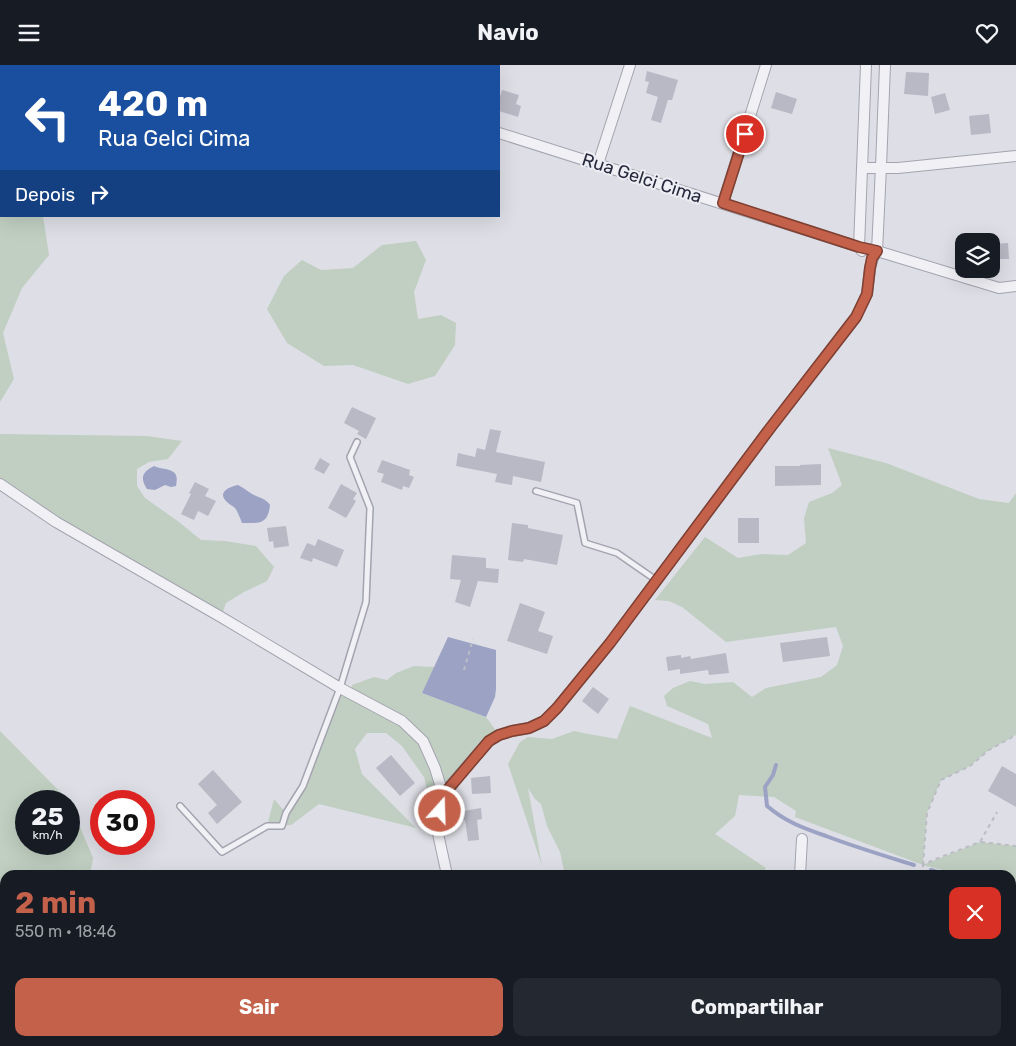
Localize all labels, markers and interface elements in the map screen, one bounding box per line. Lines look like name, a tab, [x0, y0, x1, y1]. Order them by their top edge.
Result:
icon: menu	[15, 19, 43, 47]
text: Navio	[477, 19, 539, 46]
icon: heart	[973, 19, 1001, 47]
text: 420 m	[98, 83, 208, 125]
icon: left	[15, 85, 80, 150]
pin	[724, 113, 766, 155]
icon: arrive	[731, 120, 759, 148]
text: Rua Gelci Cima	[98, 125, 250, 152]
street label: Rua Gelci Cima	[579, 148, 705, 208]
icon: right	[85, 180, 113, 208]
text: Depois	[15, 183, 75, 206]
map controls	[955, 233, 1000, 278]
button: layers	[955, 233, 1000, 278]
position arrow	[413, 784, 465, 836]
speed limit sign: 30	[90, 790, 155, 855]
text: 25	[31, 802, 64, 831]
text: km/h	[33, 828, 62, 842]
text: 2 min	[15, 885, 96, 921]
button: close	[949, 887, 1001, 939]
text: 550 m · 18:46	[15, 922, 116, 941]
button: Sair	[15, 978, 503, 1036]
button: Compartilhar	[513, 978, 1001, 1036]

